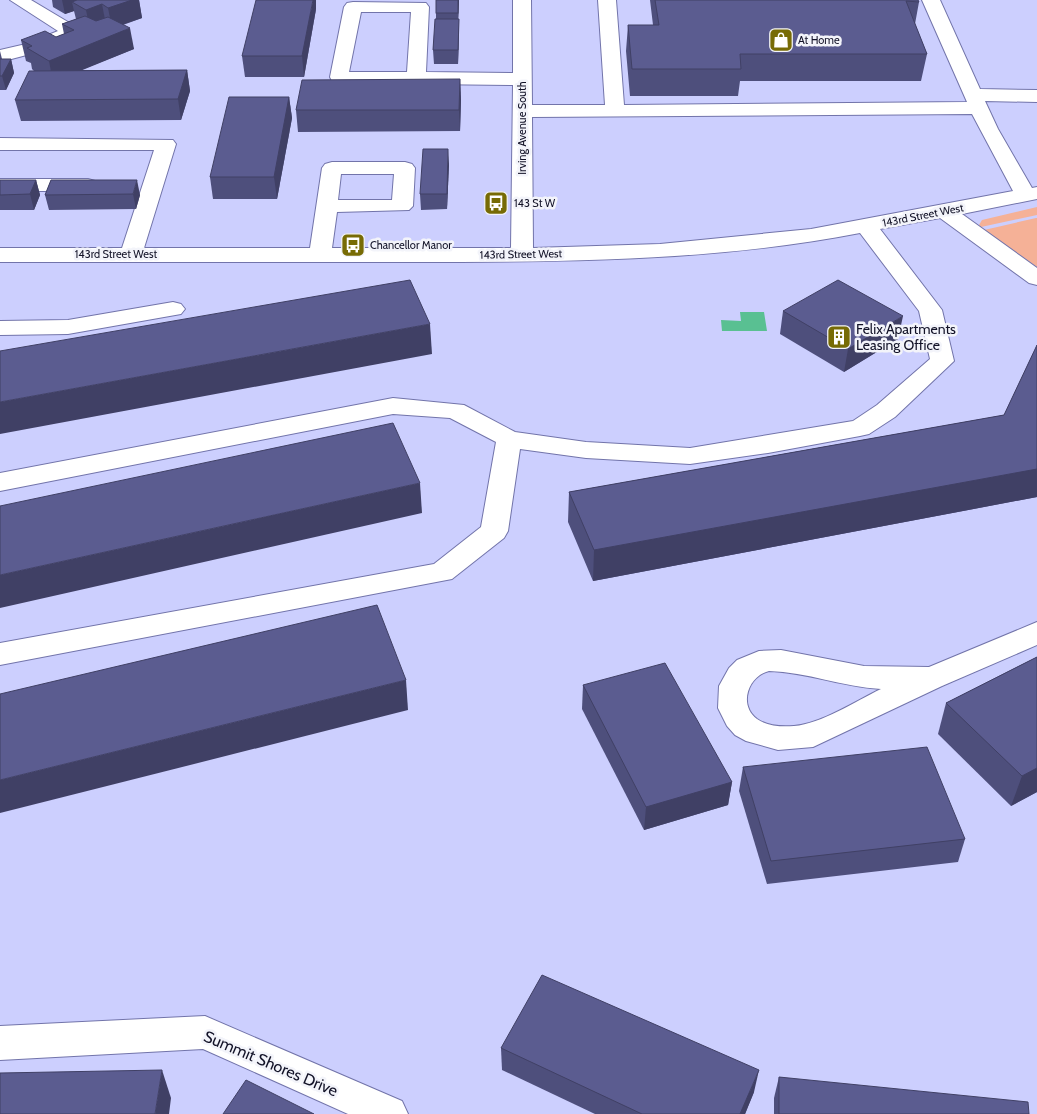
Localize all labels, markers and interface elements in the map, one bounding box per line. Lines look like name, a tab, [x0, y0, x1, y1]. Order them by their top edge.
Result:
shop icon: At Home	[768, 27, 794, 53]
place label: At Home	[798, 33, 840, 47]
street label: Irving Avenue South	[515, 81, 529, 175]
bus stop icon: 143 St W	[483, 190, 509, 216]
place label: 143 St W	[514, 196, 556, 210]
street label: 143rd Street West	[881, 200, 965, 230]
bus stop icon: Chancellor Manor	[340, 232, 366, 258]
place label: Chancellor Manor	[370, 238, 452, 252]
street label: 143rd Street West	[480, 246, 563, 262]
street label: 143rd Street West	[75, 247, 157, 261]
place label: Felix Apartments Leasing Office	[856, 320, 956, 354]
building icon: Felix Apartments Leasing Office	[826, 324, 852, 350]
street label: Summit Shores Drive	[201, 1027, 341, 1100]

